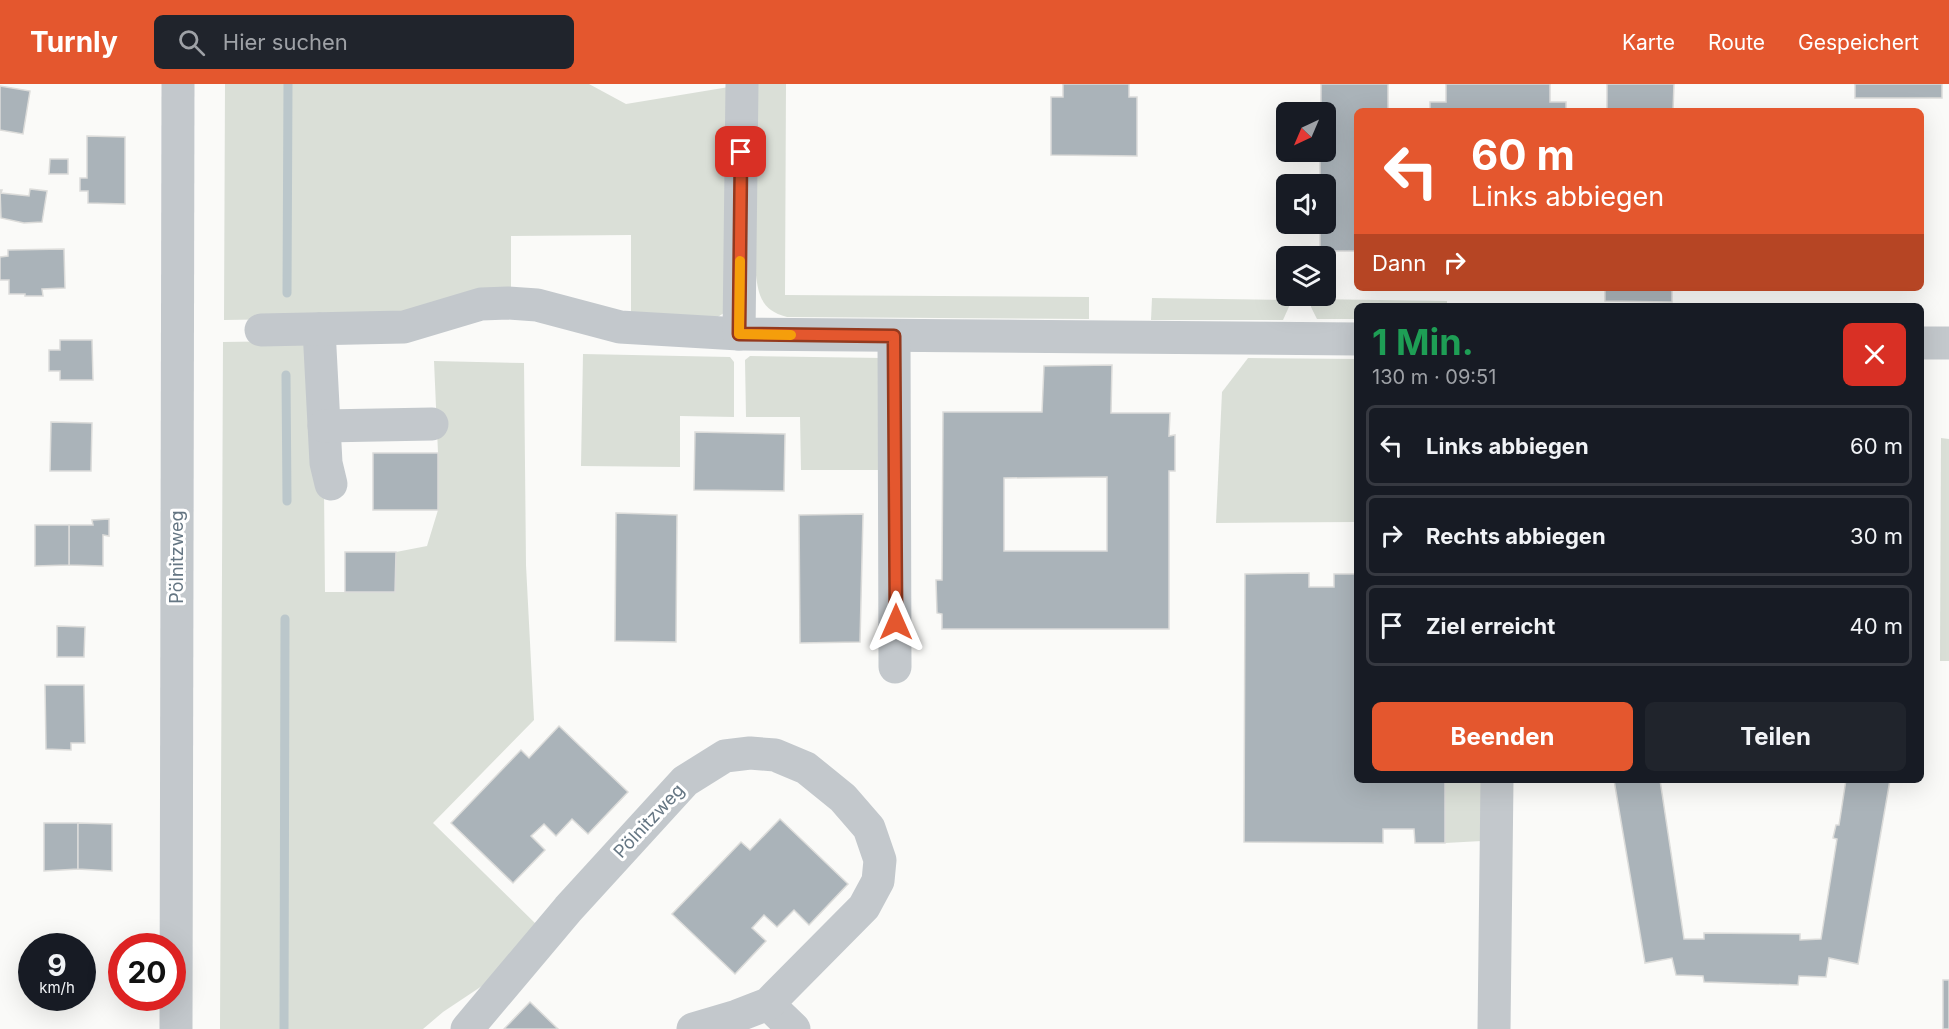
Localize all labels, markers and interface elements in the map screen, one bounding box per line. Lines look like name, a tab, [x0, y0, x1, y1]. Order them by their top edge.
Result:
search box	[154, 15, 574, 69]
text: Turnly	[30, 25, 118, 59]
icon: search	[175, 26, 208, 59]
text: Hier suchen	[223, 29, 348, 55]
text: Karte	[1622, 30, 1675, 55]
text: Route	[1708, 30, 1765, 55]
text: Gespeichert	[1798, 30, 1919, 55]
north arrow	[1276, 102, 1336, 162]
map controls	[1276, 102, 1336, 306]
pin	[715, 126, 766, 177]
text: 60 m	[1471, 129, 1575, 180]
icon: left	[1372, 132, 1450, 210]
icon: arrive	[724, 135, 757, 168]
button: sound	[1276, 174, 1336, 234]
text: Links abbiegen	[1471, 180, 1664, 213]
button: layers	[1276, 246, 1336, 306]
icon: right	[1438, 246, 1471, 279]
text: Dann	[1372, 250, 1426, 276]
text: 1 Min.	[1372, 320, 1474, 364]
button: close	[1843, 323, 1906, 386]
text: 130 m · 09:51	[1372, 365, 1496, 389]
icon: left	[1375, 429, 1408, 462]
text: Links abbiegen	[1426, 433, 1589, 459]
text: 60 m	[1850, 433, 1903, 459]
street label: Pölnitzweg	[166, 510, 187, 604]
icon: right	[1375, 519, 1408, 552]
text: Rechts abbiegen	[1426, 523, 1606, 549]
text: 30 m	[1850, 523, 1903, 549]
position arrow	[864, 590, 928, 654]
icon: arrive	[1375, 609, 1408, 642]
text: Ziel erreicht	[1426, 613, 1555, 639]
text: 40 m	[1849, 613, 1903, 639]
button: Beenden	[1372, 702, 1633, 771]
button: Teilen	[1645, 702, 1906, 771]
street label: Pölnitzweg	[609, 779, 688, 862]
speed limit sign: 20	[108, 933, 186, 1011]
text: 9	[47, 947, 67, 983]
text: km/h	[39, 978, 75, 997]

